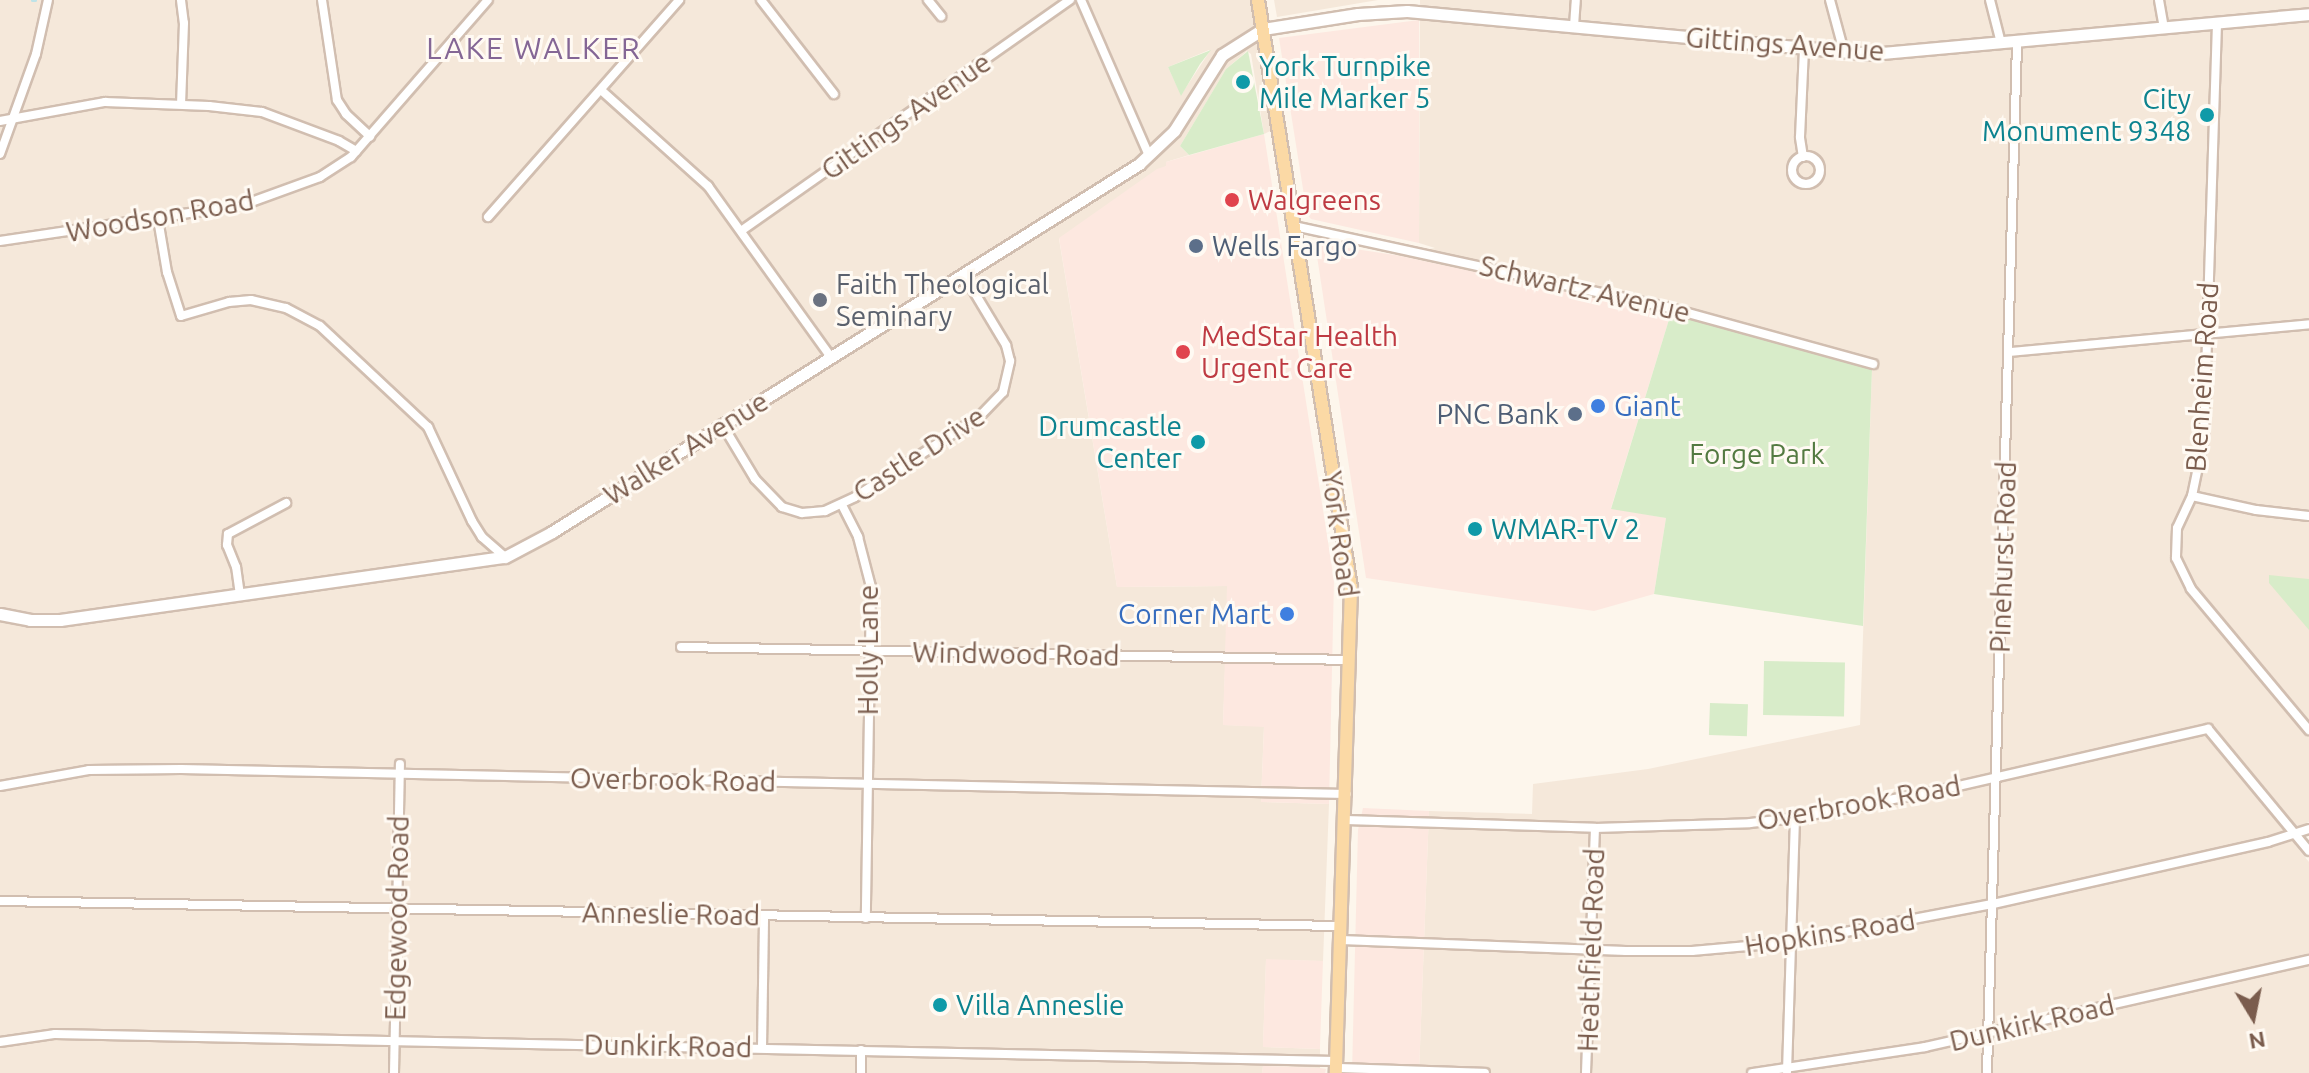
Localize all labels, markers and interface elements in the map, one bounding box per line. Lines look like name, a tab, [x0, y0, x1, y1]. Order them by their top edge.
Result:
street label: Gittings Avenue	[1684, 20, 1886, 68]
district label: LAKE WALKER	[426, 30, 642, 66]
street label: Gittings Avenue	[815, 45, 997, 187]
place label: York Turnpike Mile Marker 5	[1259, 49, 1431, 115]
marker: York Turnpike Mile Marker 5	[1234, 73, 1252, 91]
place label: City Monument 9348	[1982, 82, 2191, 148]
marker: City Monument 9348	[2198, 106, 2216, 124]
street label: Woodson Road	[63, 183, 257, 249]
place label: Walgreens	[1248, 183, 1381, 217]
marker: Walgreens	[1223, 191, 1241, 209]
place label: Wells Fargo	[1212, 229, 1357, 263]
marker: Wells Fargo	[1187, 237, 1205, 255]
street label: Schwartz Avenue	[1476, 248, 1694, 330]
place label: Faith Theological Seminary	[836, 267, 1049, 333]
street label: Blenheim Road	[2179, 281, 2225, 473]
marker: Faith Theological Seminary	[811, 291, 829, 309]
place label: MedStar Health Urgent Care	[1201, 319, 1398, 385]
marker: MedStar Health Urgent Care	[1172, 341, 1194, 363]
street label: Walker Avenue	[598, 384, 774, 512]
place label: Giant	[1614, 389, 1681, 423]
place label: PNC Bank	[1436, 397, 1559, 431]
marker: Giant	[1589, 397, 1607, 415]
street label: Castle Drive	[847, 399, 991, 509]
marker: PNC Bank	[1566, 405, 1584, 423]
place label: Drumcastle Center	[1038, 409, 1182, 475]
marker: Drumcastle Center	[1189, 433, 1207, 451]
park label: Forge Park	[1689, 437, 1825, 471]
street label: Pinehurst Road	[1983, 461, 2023, 653]
street label: York Road	[1315, 469, 1365, 599]
place label: WMAR-TV 2	[1491, 512, 1640, 546]
marker: WMAR-TV 2	[1466, 520, 1484, 538]
street label: Holly Lane	[851, 585, 885, 715]
place label: Corner Mart	[1118, 597, 1271, 631]
marker: Corner Mart	[1278, 605, 1296, 623]
street label: Windwood Road	[912, 635, 1120, 673]
street label: Overbrook Road	[570, 761, 776, 799]
street label: Overbrook Road	[1755, 769, 1963, 837]
street label: Edgewood Road	[378, 815, 416, 1021]
street label: Heathfield Road	[1571, 847, 1611, 1053]
street label: Anneslie Road	[582, 896, 760, 932]
street label: Hopkins Road	[1742, 903, 1918, 963]
north arrow	[2213, 977, 2293, 1057]
place label: Villa Anneslie	[956, 988, 1124, 1022]
street label: Dunkirk Road	[1946, 988, 2118, 1058]
marker: Villa Anneslie	[931, 996, 949, 1014]
text: N	[2247, 1027, 2268, 1055]
street label: Dunkirk Road	[584, 1028, 752, 1064]

